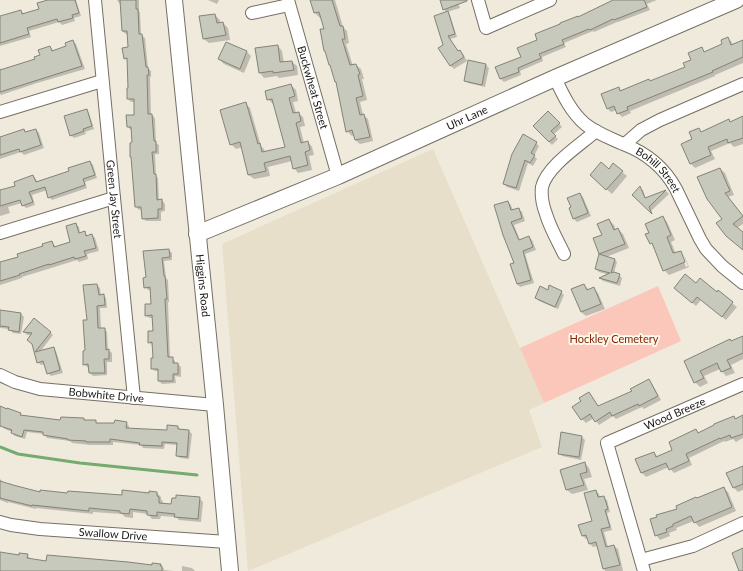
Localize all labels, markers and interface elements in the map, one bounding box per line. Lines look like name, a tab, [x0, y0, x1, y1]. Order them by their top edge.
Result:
street label: Buckwheat Street	[295, 44, 331, 130]
street label: Uhr Lane	[444, 102, 490, 132]
street label: Bohill Street	[634, 144, 684, 194]
street label: Green Jay Street	[104, 159, 125, 239]
street label: Higgins Road	[194, 253, 213, 318]
park label: Hockley Cemetery	[569, 332, 659, 345]
street label: Bobwhite Drive	[68, 385, 145, 404]
street label: Wood Breeze	[642, 394, 707, 432]
street label: Swallow Drive	[78, 525, 148, 542]

